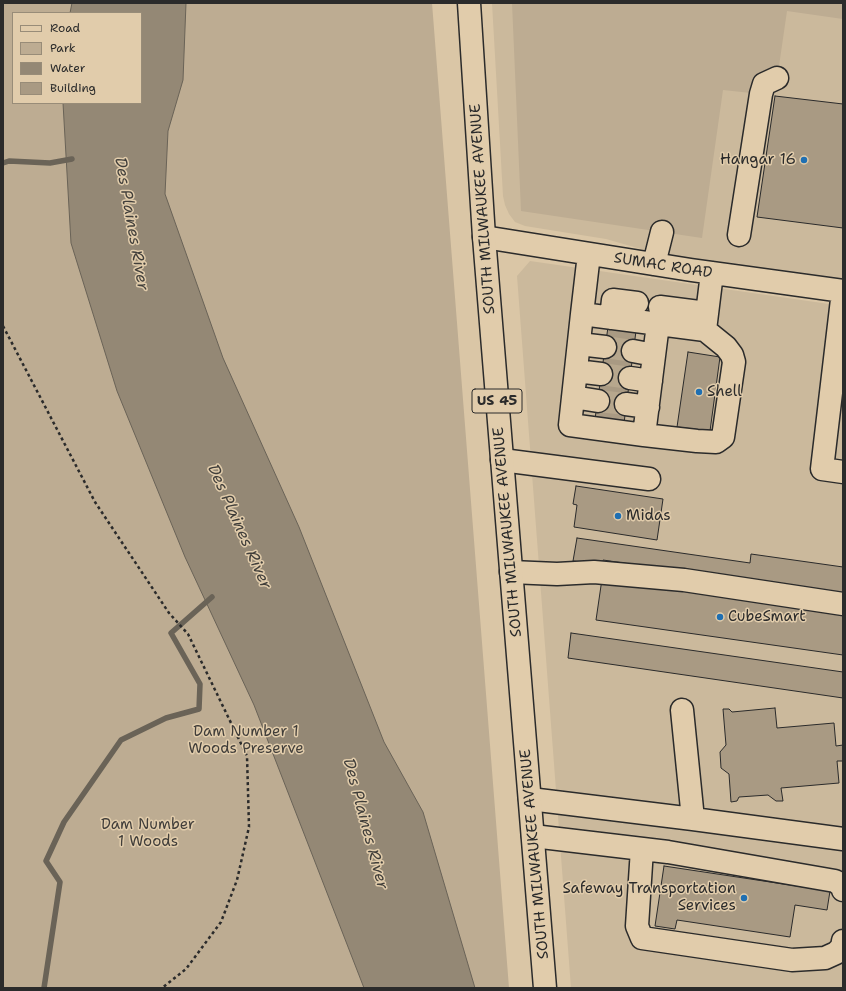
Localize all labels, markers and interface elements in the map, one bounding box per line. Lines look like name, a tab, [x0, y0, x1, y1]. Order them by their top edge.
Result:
legend	[12, 12, 142, 104]
text: Road	[50, 20, 80, 36]
text: Park	[50, 40, 76, 56]
text: Water	[50, 60, 85, 76]
text: Building	[50, 80, 96, 96]
street label: SOUTH MILWAUKEE AVENUE	[467, 103, 499, 315]
place label: Hangar 16	[720, 151, 796, 169]
marker: Hangar 16	[799, 155, 809, 165]
water label: Des Plaines River	[110, 156, 152, 292]
street label: SUMAC ROAD	[612, 249, 714, 283]
place label: Shell	[707, 383, 742, 401]
marker: Shell	[694, 387, 704, 397]
road number: US 45	[472, 389, 522, 413]
street label: SOUTH MILWAUKEE AVENUE	[490, 426, 526, 638]
water label: Des Plaines River	[203, 462, 275, 592]
place label: Midas	[626, 507, 671, 525]
marker: Midas	[613, 511, 623, 521]
place label: CubeSmart	[728, 608, 806, 626]
marker: CubeSmart	[715, 612, 725, 622]
park label: Dam Number 1 Woods Preserve	[188, 723, 304, 758]
street label: SOUTH MILWAUKEE AVENUE	[517, 748, 553, 960]
water label: Des Plaines River	[338, 756, 392, 892]
park label: Dam Number 1 Woods	[101, 816, 195, 851]
place label: Safeway Transportation Services	[562, 880, 736, 915]
marker: Safeway Transportation Services	[739, 893, 749, 903]

